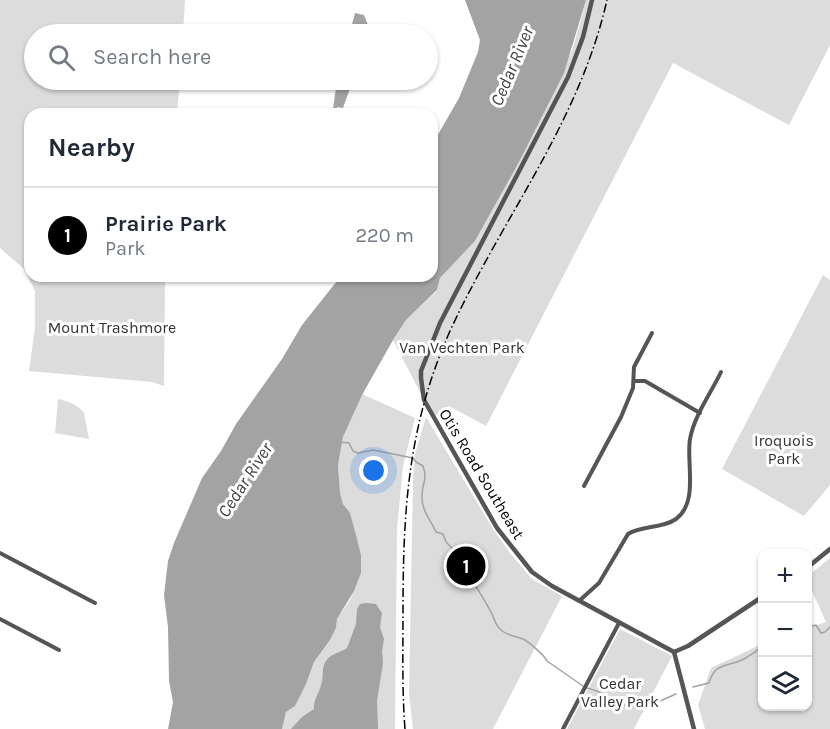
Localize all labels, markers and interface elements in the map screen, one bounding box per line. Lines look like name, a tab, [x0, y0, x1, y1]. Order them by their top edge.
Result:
water label: Cedar River	[485, 22, 539, 109]
search box	[24, 24, 438, 90]
icon: search	[45, 41, 78, 74]
text: Search here	[93, 44, 211, 70]
text: Nearby	[48, 132, 135, 163]
text: Prairie Park	[105, 211, 227, 237]
text: 1	[64, 224, 71, 247]
text: 220 m	[355, 224, 414, 247]
text: Park	[105, 237, 146, 260]
park label: Mount Trashmore	[48, 318, 176, 337]
park label: Van Vechten Park	[399, 338, 525, 357]
street label: Otis Road Southeast	[435, 405, 529, 543]
park label: Iroquois Park	[754, 431, 814, 468]
water label: Cedar River	[213, 438, 278, 521]
your location	[359, 456, 388, 485]
pin: 1	[446, 544, 486, 588]
map controls	[758, 549, 812, 711]
button: +	[758, 549, 812, 603]
button: −	[758, 603, 812, 657]
button: layers	[758, 657, 812, 711]
park label: Cedar Valley Park	[581, 674, 659, 711]

